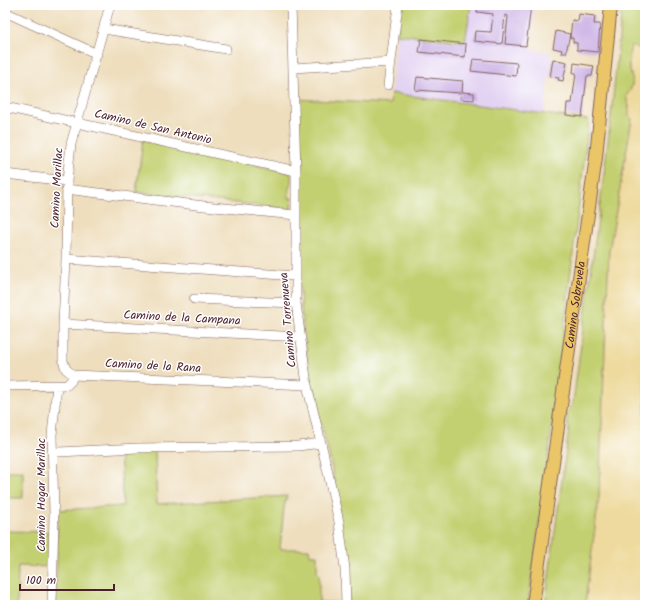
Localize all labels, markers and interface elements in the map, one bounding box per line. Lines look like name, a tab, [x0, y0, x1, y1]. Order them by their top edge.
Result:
street label: Camino de San Antonio	[93, 104, 213, 150]
street label: Camino Marillac	[45, 147, 69, 229]
street label: Camino Sobrevela	[560, 259, 591, 350]
street label: Camino Torrenueva	[274, 271, 302, 368]
street label: Camino de la Campana	[123, 305, 241, 331]
street label: Camino de la Rana	[105, 354, 202, 378]
street label: Camino Hogar Marillac	[32, 438, 51, 552]
scale bar	[20, 566, 114, 592]
text: 100 m	[26, 571, 57, 590]

